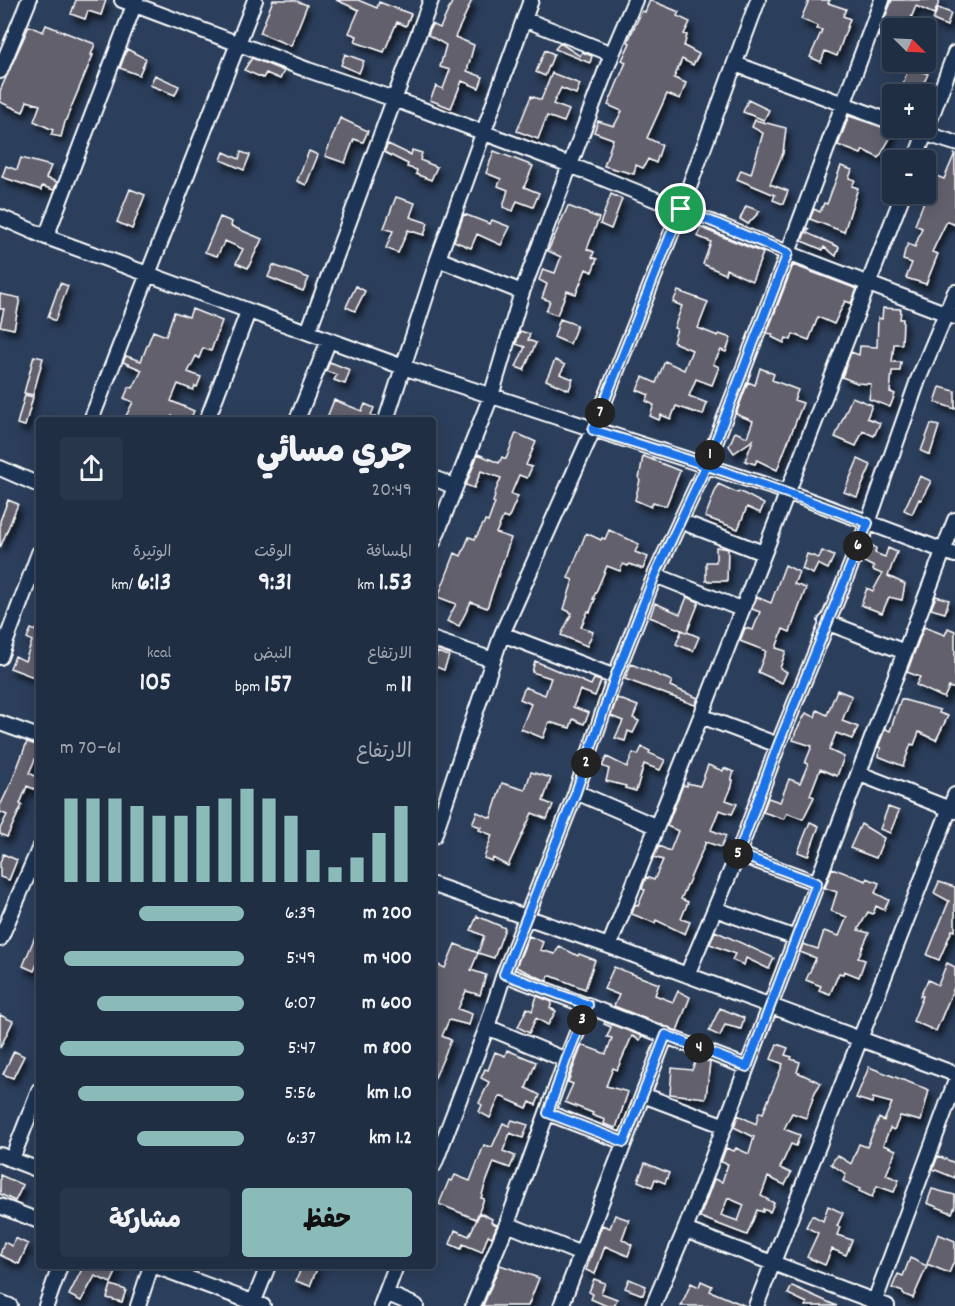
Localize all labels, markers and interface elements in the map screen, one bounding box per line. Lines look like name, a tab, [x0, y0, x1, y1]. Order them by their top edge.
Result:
north arrow	[882, 18, 936, 72]
map controls	[882, 18, 936, 204]
button: +	[882, 84, 936, 138]
button: −	[882, 150, 936, 204]
pin	[655, 183, 706, 234]
icon: arrive	[664, 192, 697, 225]
pin: 7	[585, 398, 615, 428]
text: 7	[597, 401, 603, 424]
text: جري مسائي	[256, 431, 412, 478]
button: share	[60, 437, 123, 500]
pin: 1	[695, 440, 725, 470]
text: 1	[708, 443, 712, 466]
text: 20:49	[372, 477, 412, 505]
pin: 6	[843, 531, 873, 561]
text: 6	[854, 534, 862, 557]
text: الوتيرة	[133, 541, 171, 564]
text: الوقت	[254, 541, 292, 564]
text: المسافة	[366, 541, 412, 564]
text: 6:13	[137, 565, 171, 602]
text: 9:31	[258, 565, 292, 602]
text: 1.53	[378, 565, 412, 602]
text: /km	[111, 574, 137, 597]
text: km	[357, 574, 378, 597]
text: kcal	[147, 642, 171, 665]
text: النبض	[253, 643, 292, 666]
text: الارتفاع	[367, 643, 412, 666]
text: 105	[139, 665, 171, 702]
text: 157	[264, 667, 292, 704]
text: 11	[401, 667, 412, 704]
text: bpm	[235, 676, 264, 699]
text: m	[386, 676, 401, 699]
text: 61–70 m	[60, 735, 121, 763]
text: الارتفاع	[356, 739, 412, 767]
pin: 2	[571, 748, 601, 778]
text: 2	[583, 751, 590, 774]
pin: 5	[723, 839, 753, 869]
text: 5	[734, 842, 742, 865]
text: 6:39	[285, 900, 316, 928]
text: 200 m	[363, 900, 412, 928]
text: 5:49	[286, 945, 316, 973]
text: 400 m	[364, 945, 412, 973]
text: 6:07	[284, 990, 316, 1018]
text: 600 m	[362, 990, 412, 1018]
pin: 3	[567, 1005, 597, 1035]
text: 3	[578, 1008, 586, 1031]
pin: 4	[684, 1033, 714, 1063]
text: 5:47	[287, 1035, 316, 1063]
text: 800 m	[364, 1035, 412, 1063]
text: 4	[696, 1036, 702, 1059]
text: 5:56	[284, 1080, 316, 1108]
text: 1.0 km	[367, 1080, 412, 1108]
text: 6:37	[286, 1125, 316, 1153]
text: 1.2 km	[369, 1125, 412, 1153]
button: مشاركة	[60, 1188, 230, 1257]
button: حفظ	[242, 1188, 412, 1257]

